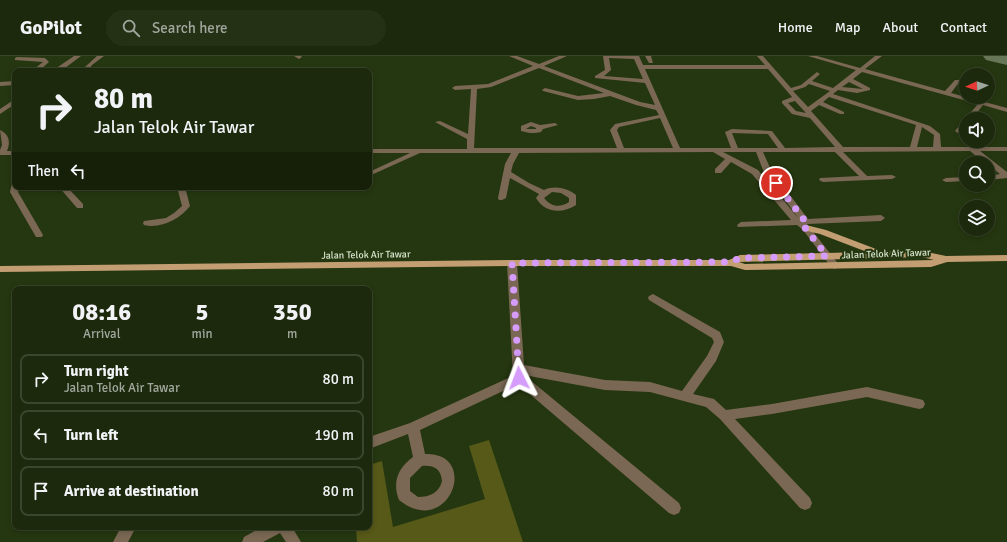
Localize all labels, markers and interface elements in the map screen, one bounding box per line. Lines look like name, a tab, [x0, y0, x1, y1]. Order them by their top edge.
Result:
search box	[106, 10, 386, 46]
text: GoPilot	[20, 16, 82, 40]
icon: search	[120, 17, 142, 39]
text: Search here	[152, 19, 228, 37]
text: Home	[778, 19, 813, 36]
text: Map	[835, 19, 860, 36]
text: About	[882, 19, 918, 36]
text: Contact	[940, 19, 987, 36]
north arrow	[959, 68, 995, 104]
map controls	[959, 68, 995, 236]
text: 80 m	[94, 82, 153, 116]
icon: right	[28, 84, 80, 136]
button: sound	[959, 112, 995, 148]
text: Jalan Telok Air Tawar	[94, 116, 254, 138]
button: search	[959, 156, 995, 192]
icon: left	[67, 160, 89, 182]
text: Then	[28, 162, 59, 180]
pin	[759, 166, 793, 200]
icon: arrive	[765, 172, 787, 194]
button: layers	[959, 200, 995, 236]
street label: Jalan Telok Air Tawar	[841, 246, 931, 262]
street label: Jalan Telok Air Tawar	[321, 248, 411, 262]
text: 08:16	[72, 297, 131, 327]
text: 5	[196, 297, 208, 327]
text: 350	[273, 297, 312, 327]
text: Arrival	[83, 326, 120, 342]
text: min	[192, 326, 213, 342]
text: m	[287, 326, 297, 342]
position arrow	[498, 357, 540, 399]
text: Turn right	[64, 362, 129, 380]
icon: right	[30, 368, 52, 390]
text: 80 m	[323, 370, 354, 388]
text: Jalan Telok Air Tawar	[64, 380, 180, 396]
icon: left	[30, 424, 52, 446]
text: Turn left	[64, 426, 118, 444]
text: 190 m	[314, 426, 354, 444]
icon: arrive	[30, 480, 52, 502]
text: Arrive at destination	[64, 482, 199, 500]
text: 80 m	[323, 482, 354, 500]

